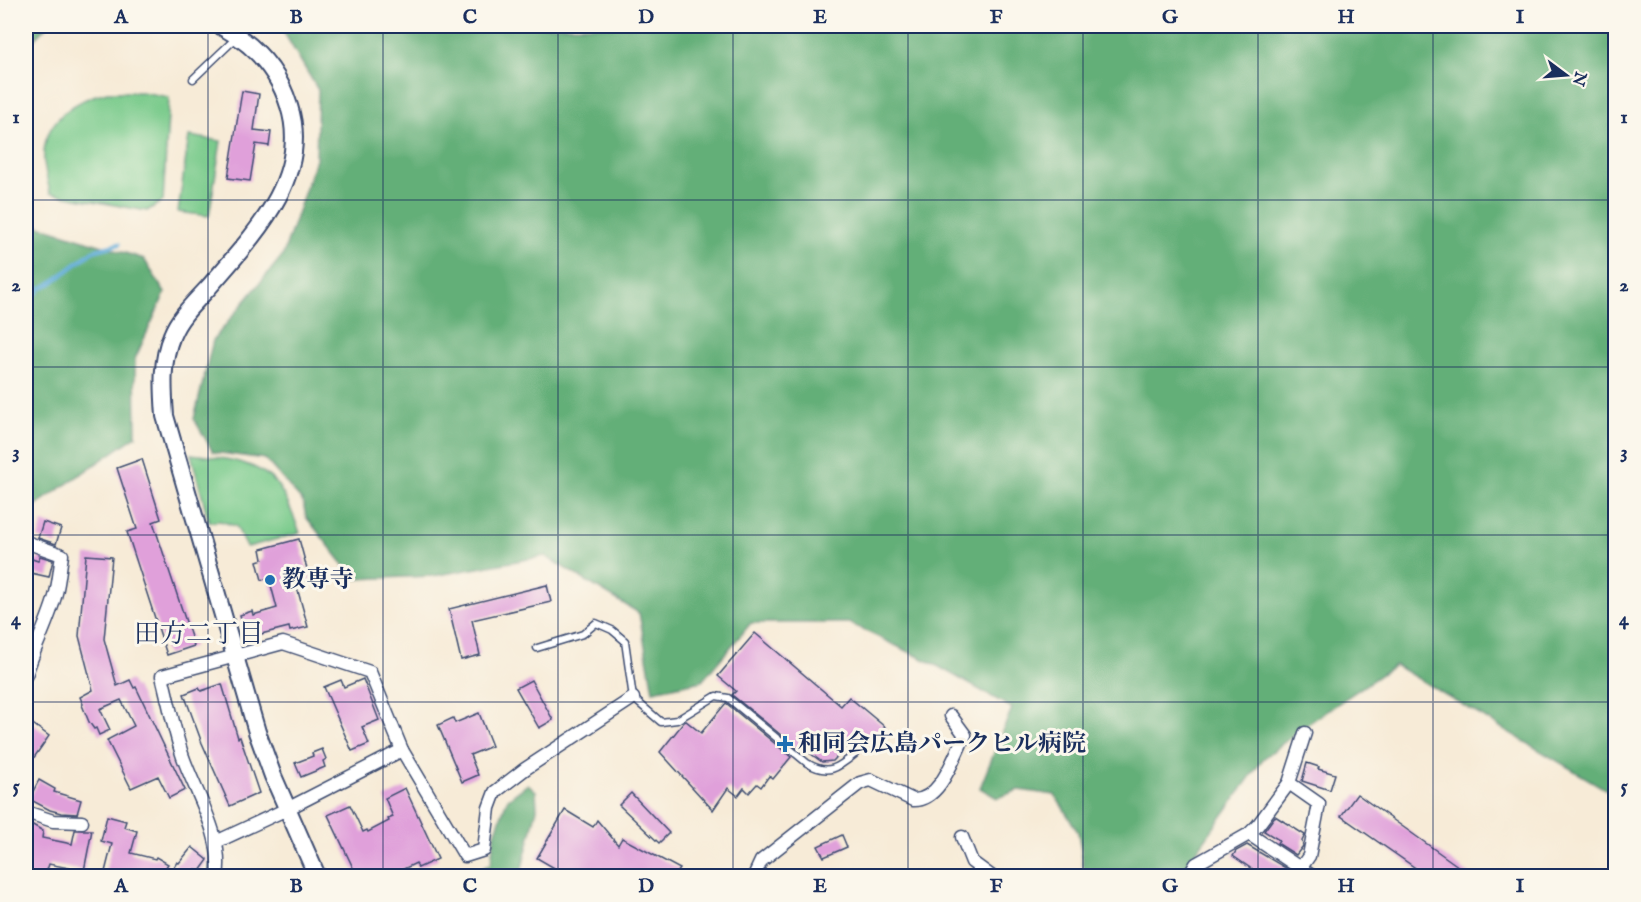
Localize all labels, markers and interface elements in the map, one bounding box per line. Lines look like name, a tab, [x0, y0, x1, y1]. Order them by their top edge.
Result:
text: A	[113, 5, 129, 30]
text: B	[289, 5, 303, 30]
text: C	[463, 5, 477, 30]
text: D	[638, 5, 654, 30]
text: E	[813, 5, 827, 30]
text: F	[990, 5, 1003, 30]
text: G	[1162, 5, 1179, 30]
text: H	[1337, 5, 1355, 30]
text: I	[1516, 5, 1525, 30]
north arrow	[1536, 45, 1596, 105]
text: N	[1567, 68, 1590, 88]
text: 1	[12, 105, 20, 130]
text: 1	[1620, 105, 1628, 130]
text: 2	[11, 273, 21, 298]
text: 2	[1619, 273, 1629, 298]
text: 3	[12, 440, 20, 465]
text: 3	[1620, 440, 1628, 465]
place label: 教専寺	[282, 565, 354, 596]
marker: 教専寺	[263, 573, 277, 587]
text: 4	[11, 607, 22, 632]
text: 4	[1619, 607, 1630, 632]
district label: 田方二丁目	[134, 618, 264, 651]
place label: 和同会広島パークヒル病院	[798, 729, 1086, 760]
marker: 和同会広島パークヒル病院	[776, 735, 794, 753]
text: 5	[12, 774, 20, 799]
text: 5	[1620, 774, 1628, 799]
text: A	[113, 874, 129, 899]
text: B	[289, 874, 303, 899]
text: C	[463, 874, 477, 899]
text: D	[638, 874, 654, 899]
text: E	[813, 874, 827, 899]
text: F	[990, 874, 1003, 899]
text: G	[1162, 874, 1179, 899]
text: H	[1337, 874, 1355, 899]
text: I	[1516, 874, 1525, 899]

